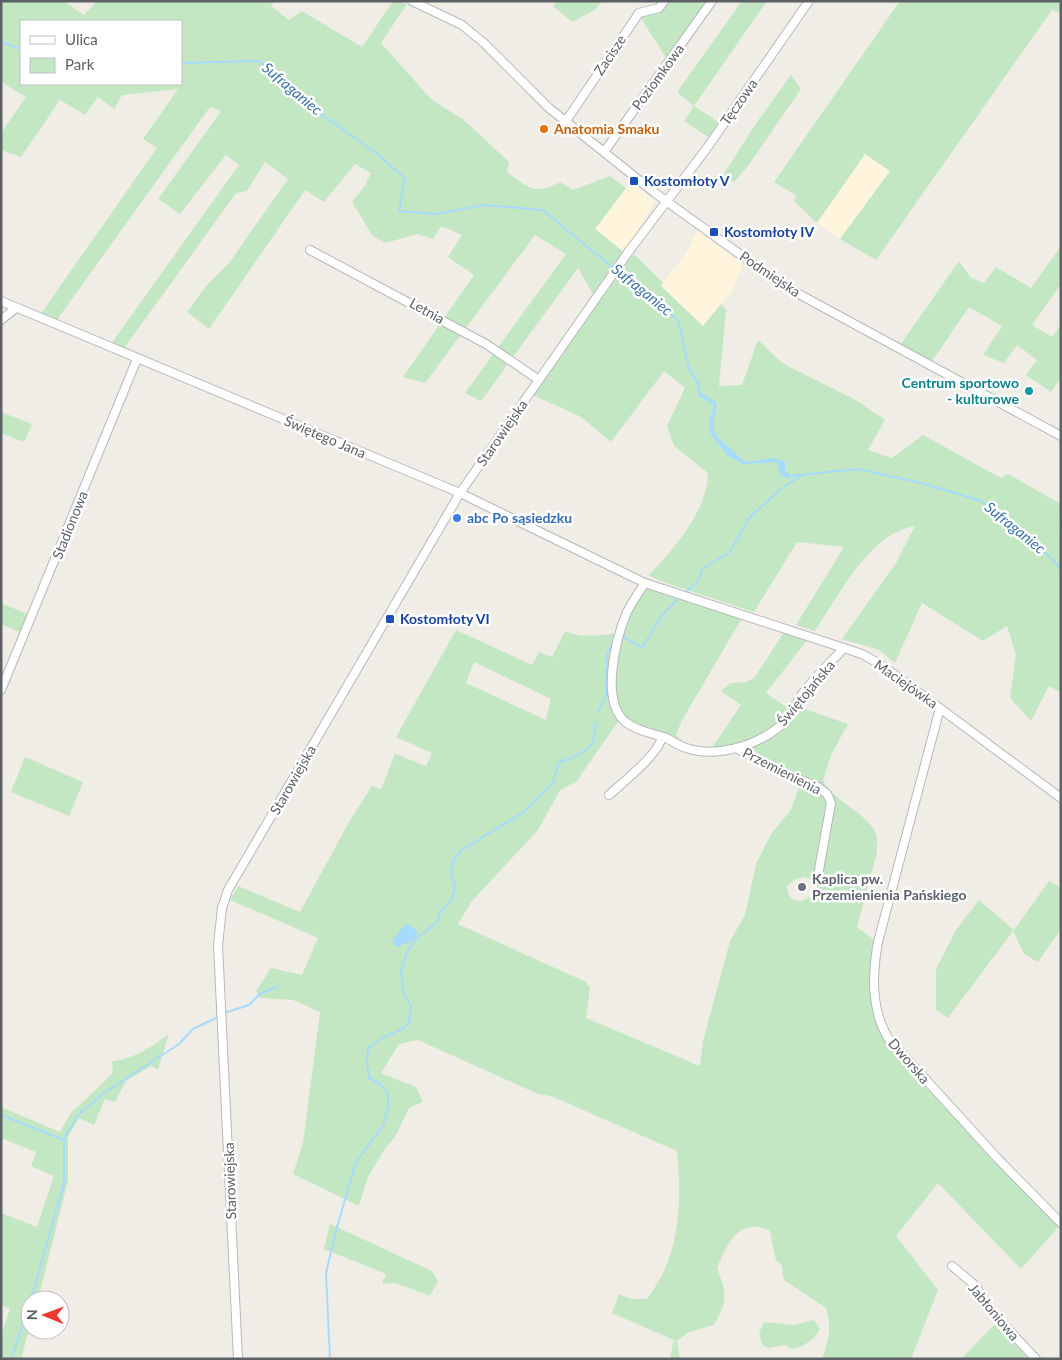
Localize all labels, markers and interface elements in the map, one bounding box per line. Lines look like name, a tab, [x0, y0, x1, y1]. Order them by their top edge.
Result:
legend	[20, 20, 182, 85]
text: Ulica	[65, 30, 98, 48]
street label: Zacisze	[590, 31, 629, 78]
street label: Poziomkowa	[628, 40, 687, 113]
text: Park	[65, 55, 95, 73]
water label: Sufraganiec	[259, 58, 326, 119]
street label: Tęczowa	[717, 75, 761, 128]
place label: Anatomia Smaku	[553, 120, 659, 137]
marker: Anatomia Smaku	[538, 123, 550, 135]
place label: Kostomłoty V	[644, 172, 730, 189]
marker: Kostomłoty V	[628, 175, 640, 187]
place label: Kostomłoty IV	[724, 223, 815, 240]
marker: Kostomłoty IV	[708, 226, 720, 238]
street label: Podmiejska	[737, 247, 804, 300]
water label: Sufraganiec	[609, 259, 677, 319]
street label: Letnia	[407, 294, 448, 327]
place label: Centrum sportowo - kulturowe	[902, 374, 1020, 407]
marker: Centrum sportowo - kulturowe	[1023, 385, 1035, 397]
street label: Starowiejska	[473, 396, 531, 469]
street label: Świętego Jana	[282, 412, 369, 461]
street label: Stadionowa	[48, 488, 91, 561]
water label: Sufraganiec	[982, 497, 1050, 557]
place label: abc Po sąsiedzku	[467, 509, 572, 526]
marker: abc Po sąsiedzku	[451, 512, 463, 524]
place label: Kostomłoty VI	[400, 610, 490, 627]
marker: Kostomłoty VI	[384, 613, 396, 625]
street label: Świętojańska	[773, 656, 838, 729]
street label: Maciejówka	[871, 656, 941, 712]
street label: Starowiejska	[266, 742, 319, 817]
street label: Przemienienia	[740, 743, 824, 798]
place label: Kaplica pw. Przemienienia Pańskiego	[812, 870, 967, 903]
marker: Kaplica pw. Przemienienia Pańskiego	[796, 881, 808, 893]
street label: Dworska	[885, 1034, 934, 1087]
street label: Starowiejska	[220, 1142, 239, 1220]
street label: Jabłoniowa	[966, 1280, 1023, 1344]
north arrow	[20, 1290, 70, 1340]
text: N	[23, 1309, 40, 1320]

